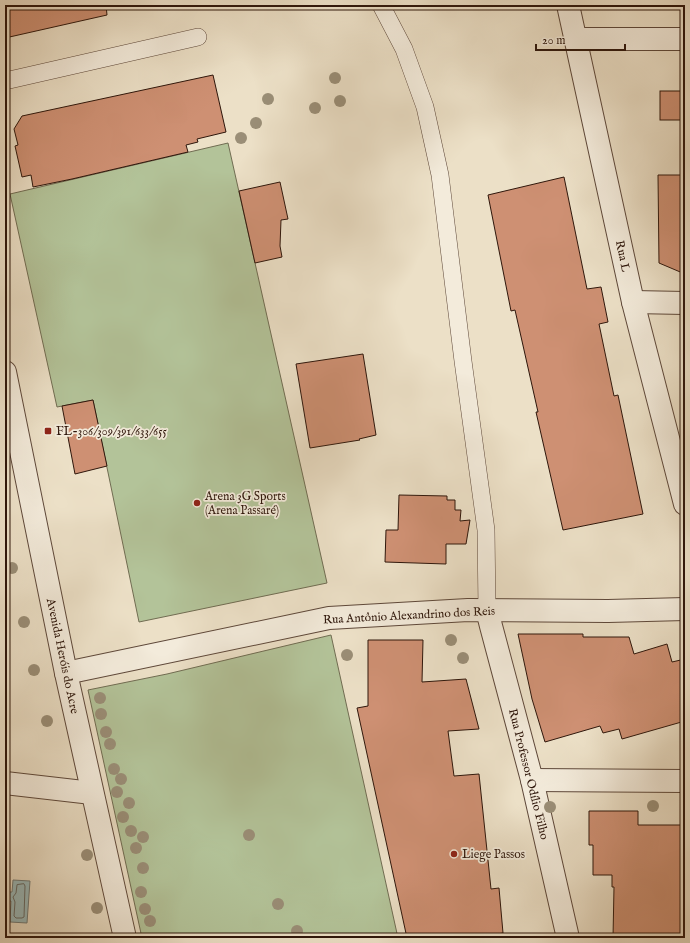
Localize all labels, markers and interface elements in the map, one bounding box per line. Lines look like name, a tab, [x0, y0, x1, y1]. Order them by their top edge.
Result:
scale bar	[536, 26, 625, 52]
text: 20 m	[542, 33, 565, 48]
street label: Rua L	[612, 239, 633, 274]
place label: FL-306/309/391/633/655	[56, 424, 168, 439]
marker: FL-306/309/391/633/655	[43, 426, 53, 436]
place label: Arena 3G Sports (Arena Passaré)	[204, 489, 286, 518]
marker: Arena 3G Sports (Arena Passaré)	[192, 498, 202, 508]
street label: Avenida Heróis do Acre	[43, 596, 82, 716]
street label: Rua Antônio Alexandrino dos Reis	[323, 604, 495, 627]
street label: Rua Professor Odílio Filho	[505, 707, 552, 842]
place label: Liege Passos	[462, 847, 525, 862]
marker: Liege Passos	[449, 849, 459, 859]

